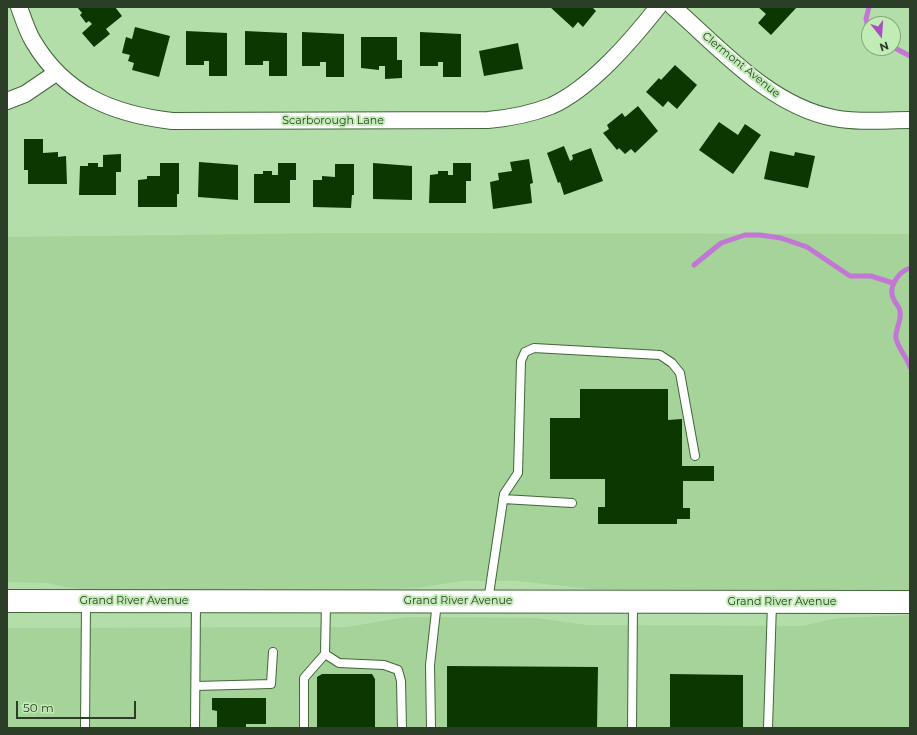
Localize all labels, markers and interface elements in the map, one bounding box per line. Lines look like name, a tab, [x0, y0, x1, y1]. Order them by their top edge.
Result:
north arrow	[861, 16, 901, 56]
street label: Clermont Avenue	[699, 29, 783, 101]
text: N	[878, 39, 891, 55]
street label: Scarborough Lane	[282, 114, 384, 128]
street label: Grand River Avenue	[80, 594, 188, 608]
street label: Grand River Avenue	[404, 594, 512, 608]
street label: Grand River Avenue	[728, 595, 836, 609]
scale bar	[18, 693, 138, 719]
text: 50 m	[23, 700, 54, 715]

